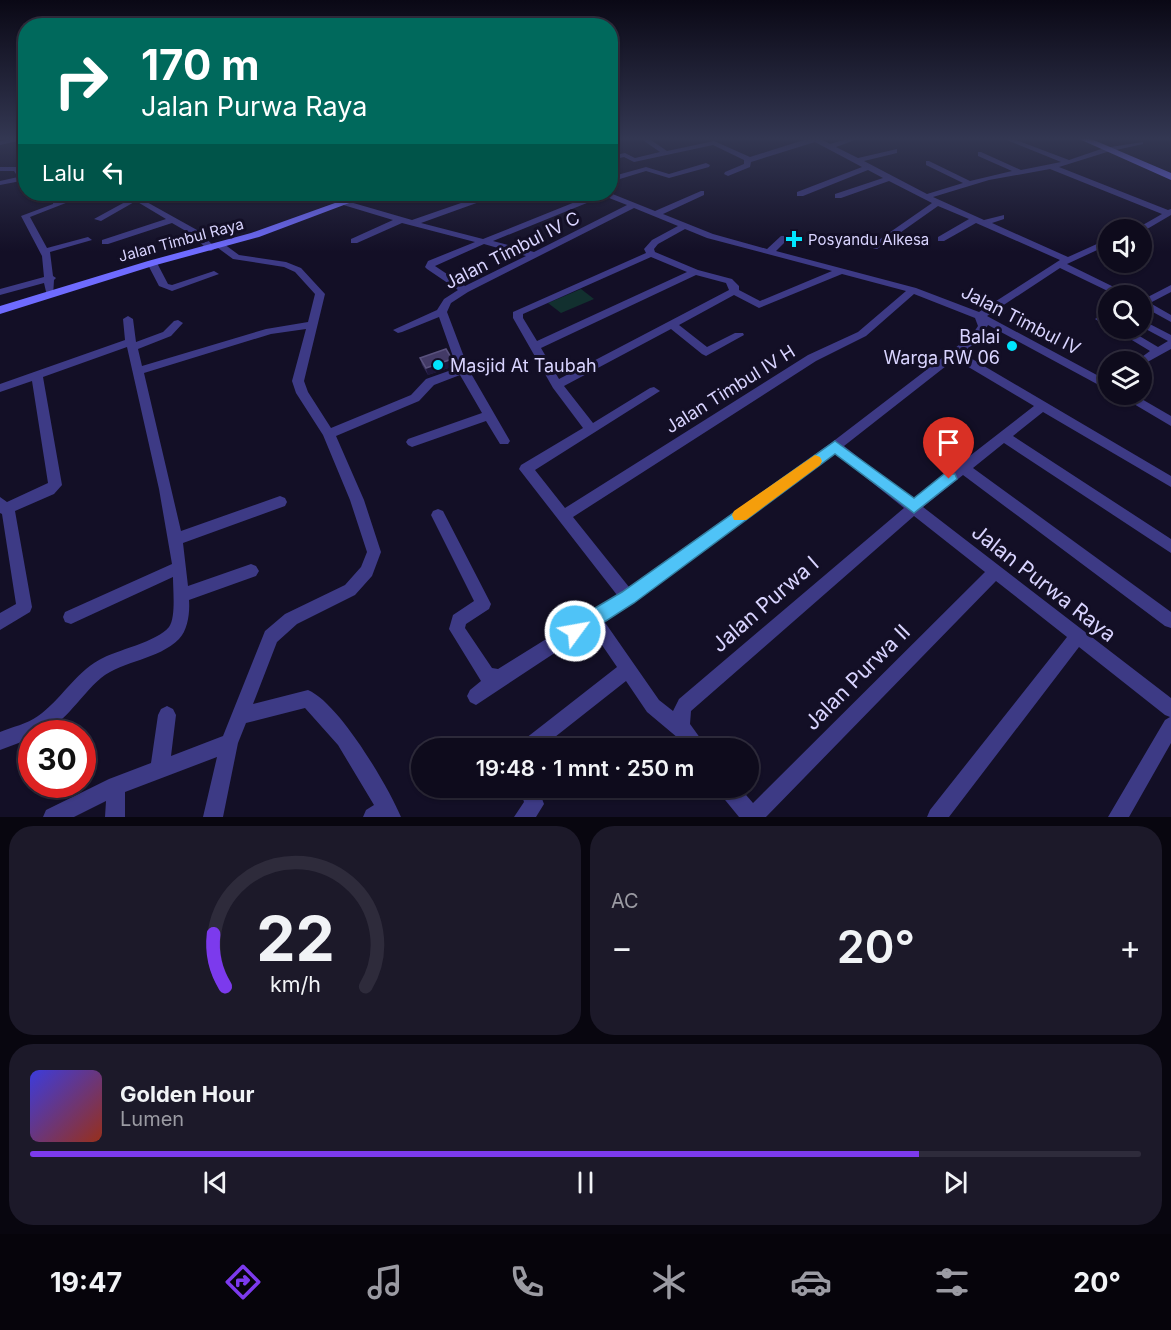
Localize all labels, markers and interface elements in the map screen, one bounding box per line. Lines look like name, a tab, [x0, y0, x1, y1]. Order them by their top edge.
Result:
text: 170 m	[141, 39, 259, 90]
icon: right	[42, 42, 120, 120]
text: Jalan Purwa Raya	[141, 90, 367, 123]
icon: left	[97, 156, 130, 189]
text: Lalu	[42, 160, 85, 186]
street label: Jalan Timbul IV C	[441, 207, 583, 293]
street label: Jalan Timbul Raya	[116, 214, 246, 266]
map controls	[1098, 219, 1152, 405]
button: sound	[1098, 219, 1152, 273]
marker: Posyandu Alkesa	[785, 230, 803, 248]
place label: Posyandu Alkesa	[808, 230, 929, 249]
street label: Jalan Timbul IV	[958, 281, 1084, 359]
button: search	[1098, 285, 1152, 339]
place label: Balai Warga RW 06	[883, 326, 1000, 368]
marker: Balai Warga RW 06	[1005, 339, 1019, 353]
street label: Jalan Timbul IV H	[661, 341, 799, 437]
button: layers	[1098, 351, 1152, 405]
place label: Masjid At Taubah	[450, 355, 597, 376]
marker: Masjid At Taubah	[431, 358, 445, 372]
pin	[923, 417, 974, 479]
icon: arrive	[932, 426, 965, 459]
street label: Jalan Purwa Raya	[967, 519, 1121, 647]
street label: Jalan Purwa I	[706, 551, 824, 657]
position arrow	[543, 599, 607, 663]
street label: Jalan Purwa II	[799, 619, 915, 735]
speed limit sign: 30	[18, 720, 96, 798]
text: 19:48 · 1 mnt · 250 m	[476, 755, 694, 781]
text: AC	[611, 889, 639, 913]
text: 22	[256, 901, 334, 976]
text: 20°	[837, 919, 915, 974]
text: −	[611, 927, 633, 967]
text: +	[1119, 927, 1141, 967]
text: km/h	[270, 972, 320, 998]
text: Golden Hour	[120, 1081, 254, 1107]
text: Lumen	[120, 1107, 184, 1131]
icon: previous	[199, 1166, 232, 1199]
icon: pause	[569, 1166, 602, 1199]
icon: next	[939, 1166, 972, 1199]
icon: directions	[222, 1261, 264, 1303]
icon: music	[364, 1261, 406, 1303]
icon: phone	[506, 1261, 548, 1303]
icon: climate	[648, 1261, 690, 1303]
icon: car	[790, 1261, 832, 1303]
icon: filters	[931, 1261, 973, 1303]
text: 19:47	[50, 1266, 122, 1299]
text: 20°	[1073, 1266, 1121, 1299]

